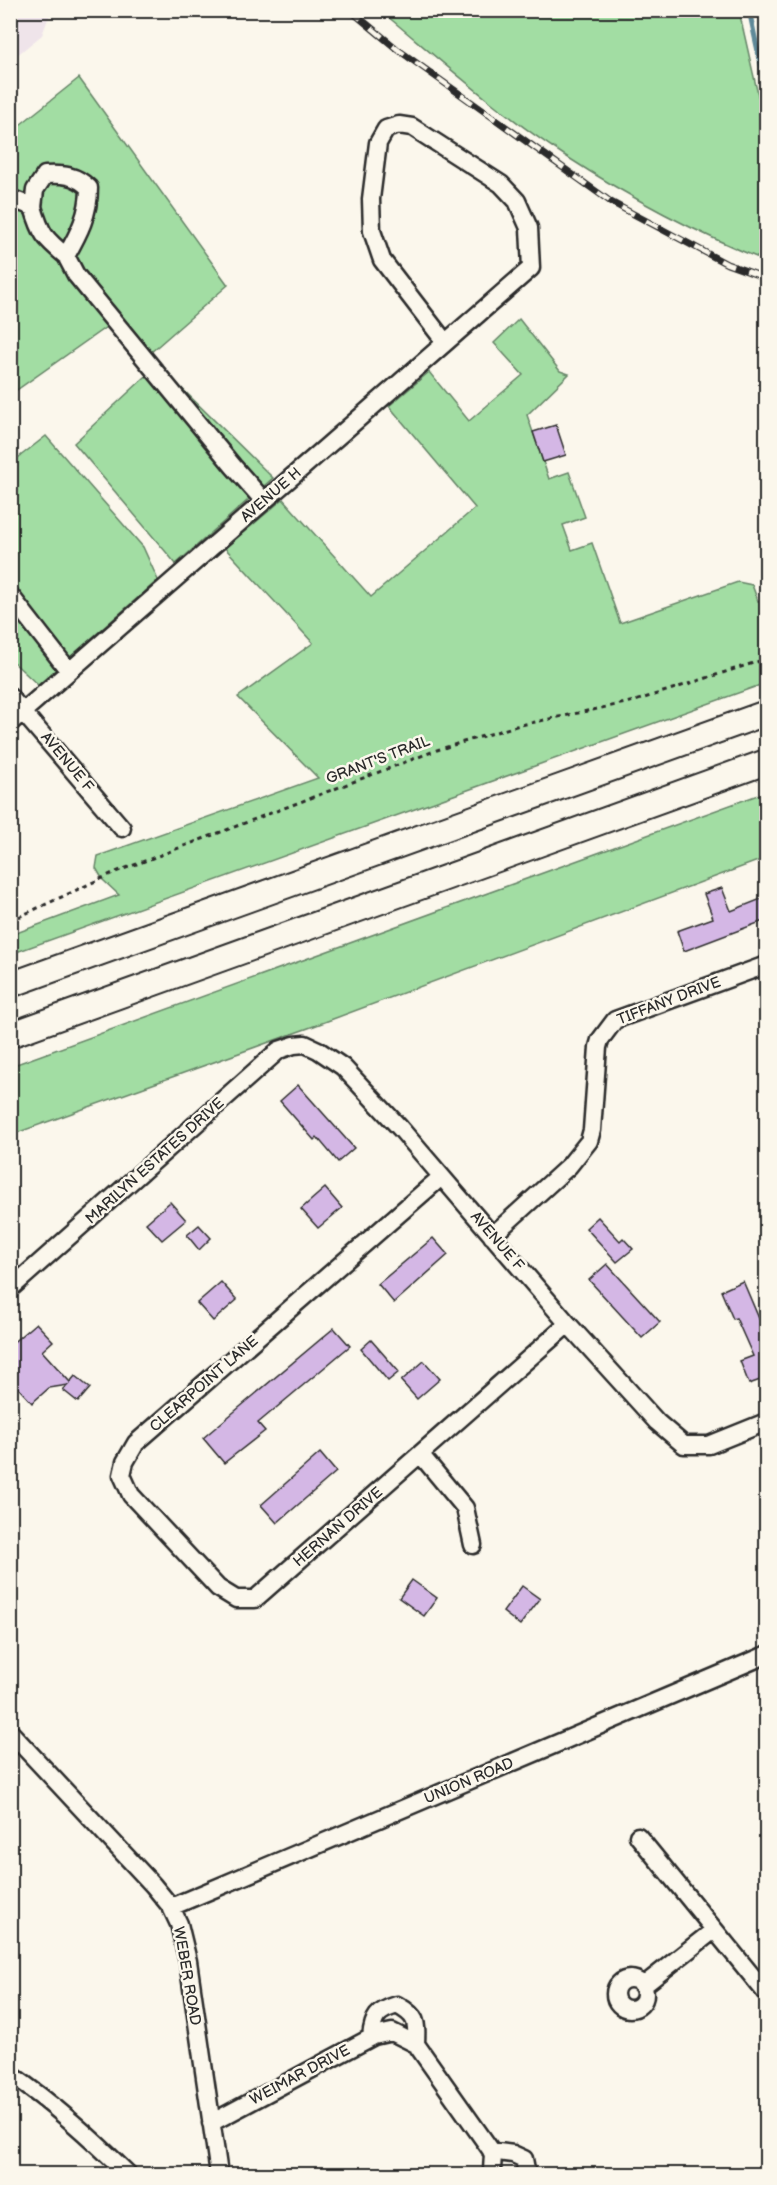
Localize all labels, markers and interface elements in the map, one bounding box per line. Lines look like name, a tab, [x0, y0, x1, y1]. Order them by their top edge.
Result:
street label: AVENUE H	[237, 463, 305, 527]
street label: AVENUE F	[37, 728, 98, 796]
street label: GRANT'S TRAIL	[323, 731, 433, 788]
street label: TIFFANY DRIVE	[614, 972, 724, 1029]
street label: MARILYN ESTATES DRIVE	[82, 1094, 228, 1228]
street label: AVENUE F	[466, 1208, 528, 1275]
street label: CLEARPOINT LANE	[146, 1332, 262, 1436]
street label: HERNAN DRIVE	[289, 1483, 387, 1571]
street label: UNION ROAD	[421, 1754, 517, 1808]
street label: WEBER ROAD	[169, 1925, 205, 2027]
street label: WEIMAR DRIVE	[247, 2041, 353, 2109]

